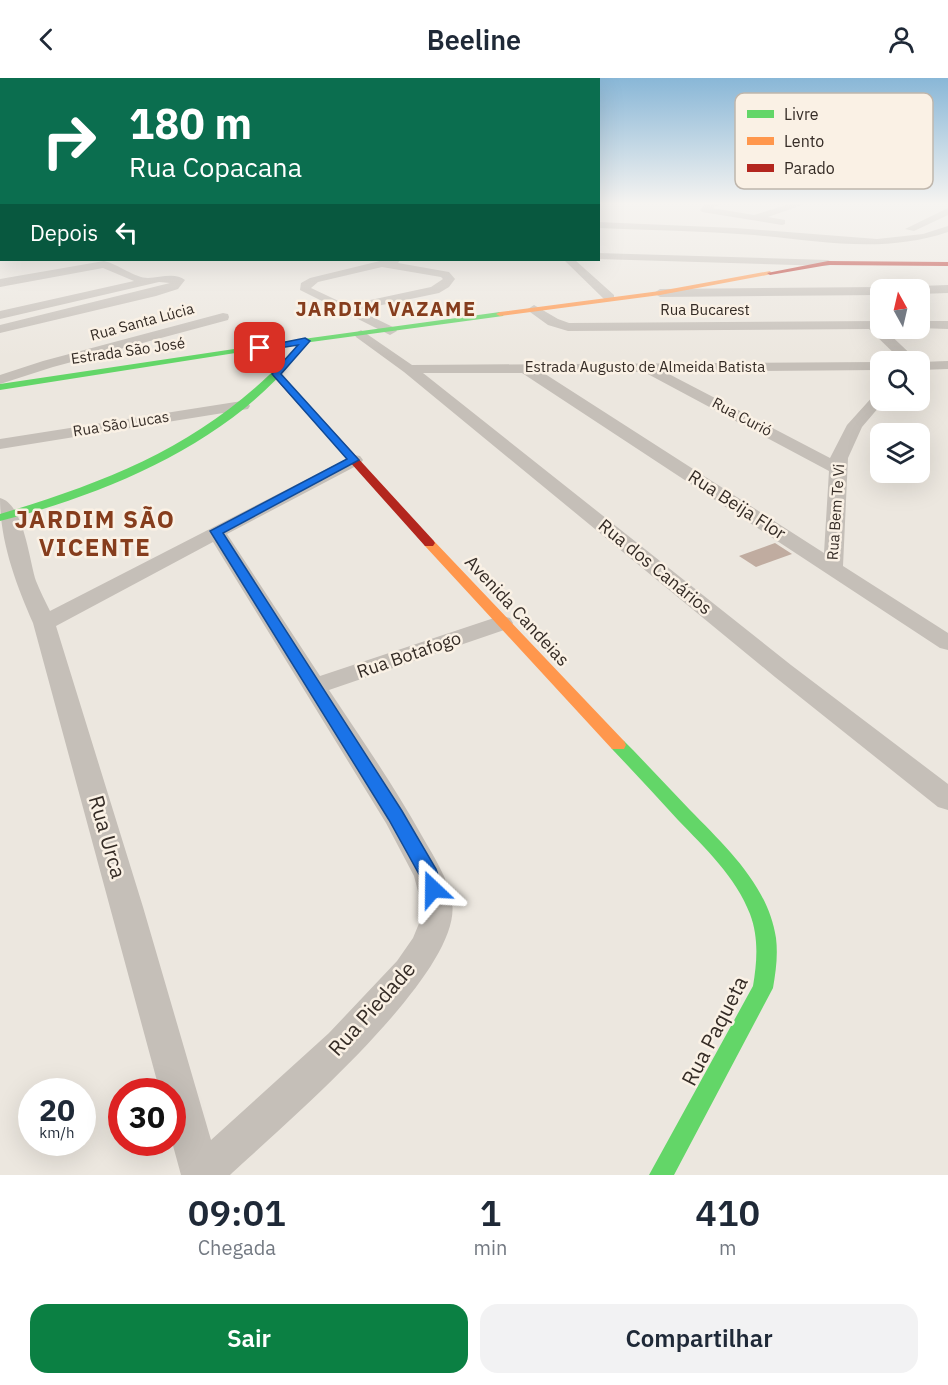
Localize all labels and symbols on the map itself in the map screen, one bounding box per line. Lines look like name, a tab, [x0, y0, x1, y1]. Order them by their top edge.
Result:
legend	[735, 93, 933, 189]
text: Livre	[784, 104, 819, 124]
text: Lento	[784, 131, 824, 151]
text: Parado	[784, 158, 835, 178]
north arrow	[870, 279, 930, 339]
district label: JARDIM VAZAME	[295, 295, 477, 322]
street label: Rua Santa Lúcia	[88, 299, 196, 345]
street label: Rua Bucarest	[660, 300, 750, 319]
pin	[234, 322, 285, 373]
street label: Estrada São José	[70, 333, 186, 368]
street label: Estrada Augusto de Almeida Batista	[525, 357, 765, 376]
street label: Rua Curió	[709, 393, 775, 440]
street label: Rua São Lucas	[71, 407, 170, 440]
street label: Rua Bem Te Vi	[823, 463, 848, 561]
street label: Rua Beija Flor	[684, 465, 791, 545]
district label: JARDIM SÃO VICENTE	[15, 503, 175, 563]
street label: Rua dos Canários	[594, 514, 717, 620]
street label: Avenida Candeias	[460, 551, 575, 671]
street label: Rua Botafogo	[354, 626, 464, 683]
street label: Rua Urca	[83, 792, 133, 882]
position arrow	[401, 857, 465, 921]
street label: Rua Piedade	[321, 955, 421, 1062]
street label: Rua Paqueta	[675, 971, 754, 1090]
speed limit sign: 30	[108, 1078, 186, 1156]

